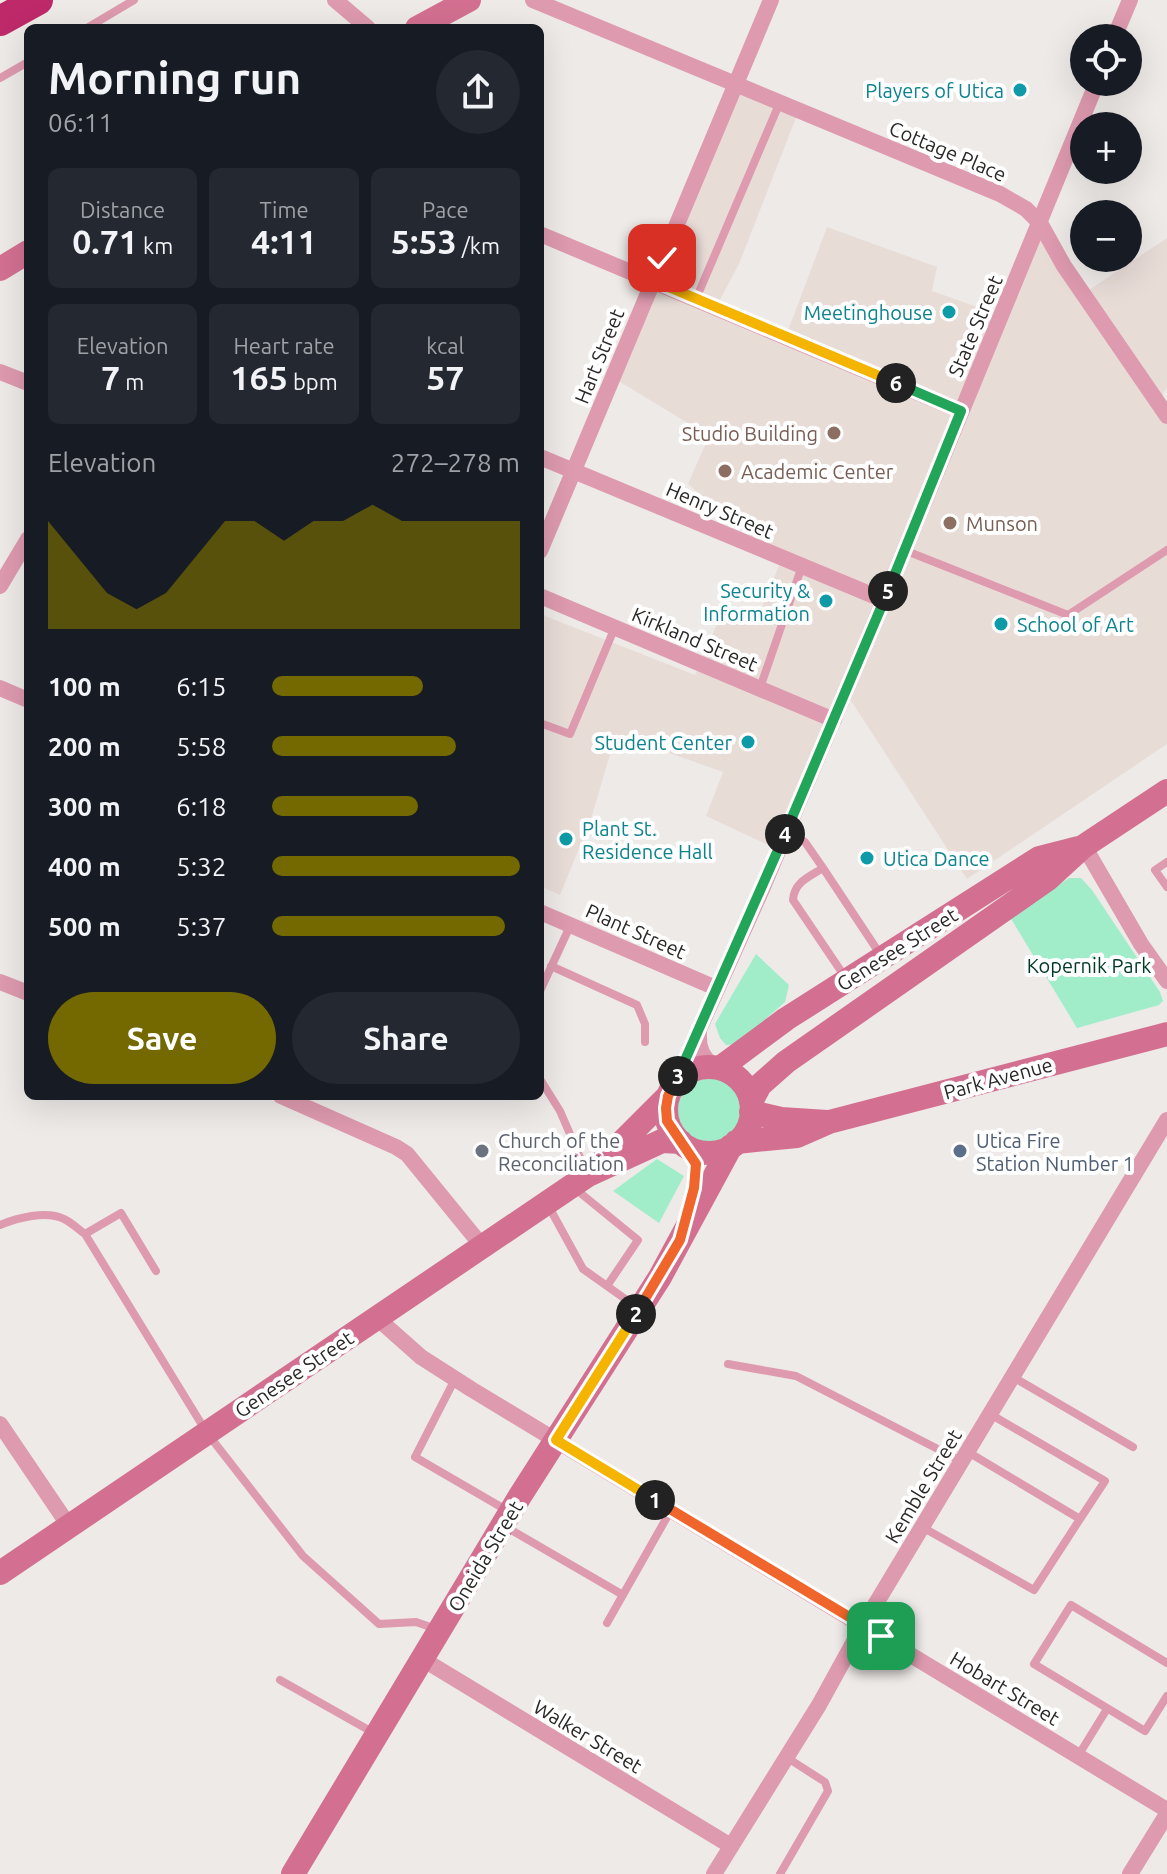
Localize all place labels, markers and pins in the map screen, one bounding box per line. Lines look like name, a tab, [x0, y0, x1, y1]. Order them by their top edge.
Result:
place label: Players of Utica	[865, 79, 1004, 102]
marker: Players of Utica	[1011, 81, 1029, 99]
pin	[628, 224, 696, 292]
place label: Meetinghouse	[804, 301, 933, 324]
marker: Meetinghouse	[940, 303, 958, 321]
pin: 6	[876, 363, 916, 403]
place label: Studio Building	[682, 422, 818, 445]
marker: Studio Building	[825, 424, 843, 442]
place label: Academic Center	[741, 460, 894, 483]
marker: Academic Center	[716, 462, 734, 480]
place label: Munson	[966, 512, 1038, 535]
marker: Munson	[941, 514, 959, 532]
pin: 5	[868, 571, 908, 611]
place label: Security & Information	[703, 579, 810, 625]
marker: Security & Information	[817, 592, 835, 610]
place label: School of Art	[1017, 613, 1134, 636]
marker: School of Art	[992, 615, 1010, 633]
place label: Student Center	[595, 731, 732, 754]
marker: Student Center	[739, 733, 757, 751]
pin: 4	[765, 814, 805, 854]
place label: Plant St. Residence Hall	[582, 817, 713, 863]
marker: Plant St. Residence Hall	[557, 830, 575, 848]
place label: Utica Dance	[883, 847, 990, 870]
marker: Utica Dance	[858, 849, 876, 867]
pin: 3	[658, 1056, 698, 1096]
place label: Church of the Reconciliation	[498, 1129, 624, 1175]
place label: Utica Fire Station Number 1	[976, 1129, 1134, 1175]
marker: Church of the Reconciliation	[473, 1142, 491, 1160]
marker: Utica Fire Station Number 1	[951, 1142, 969, 1160]
pin: 2	[616, 1294, 656, 1334]
pin: 1	[635, 1480, 675, 1520]
pin	[847, 1602, 915, 1670]

